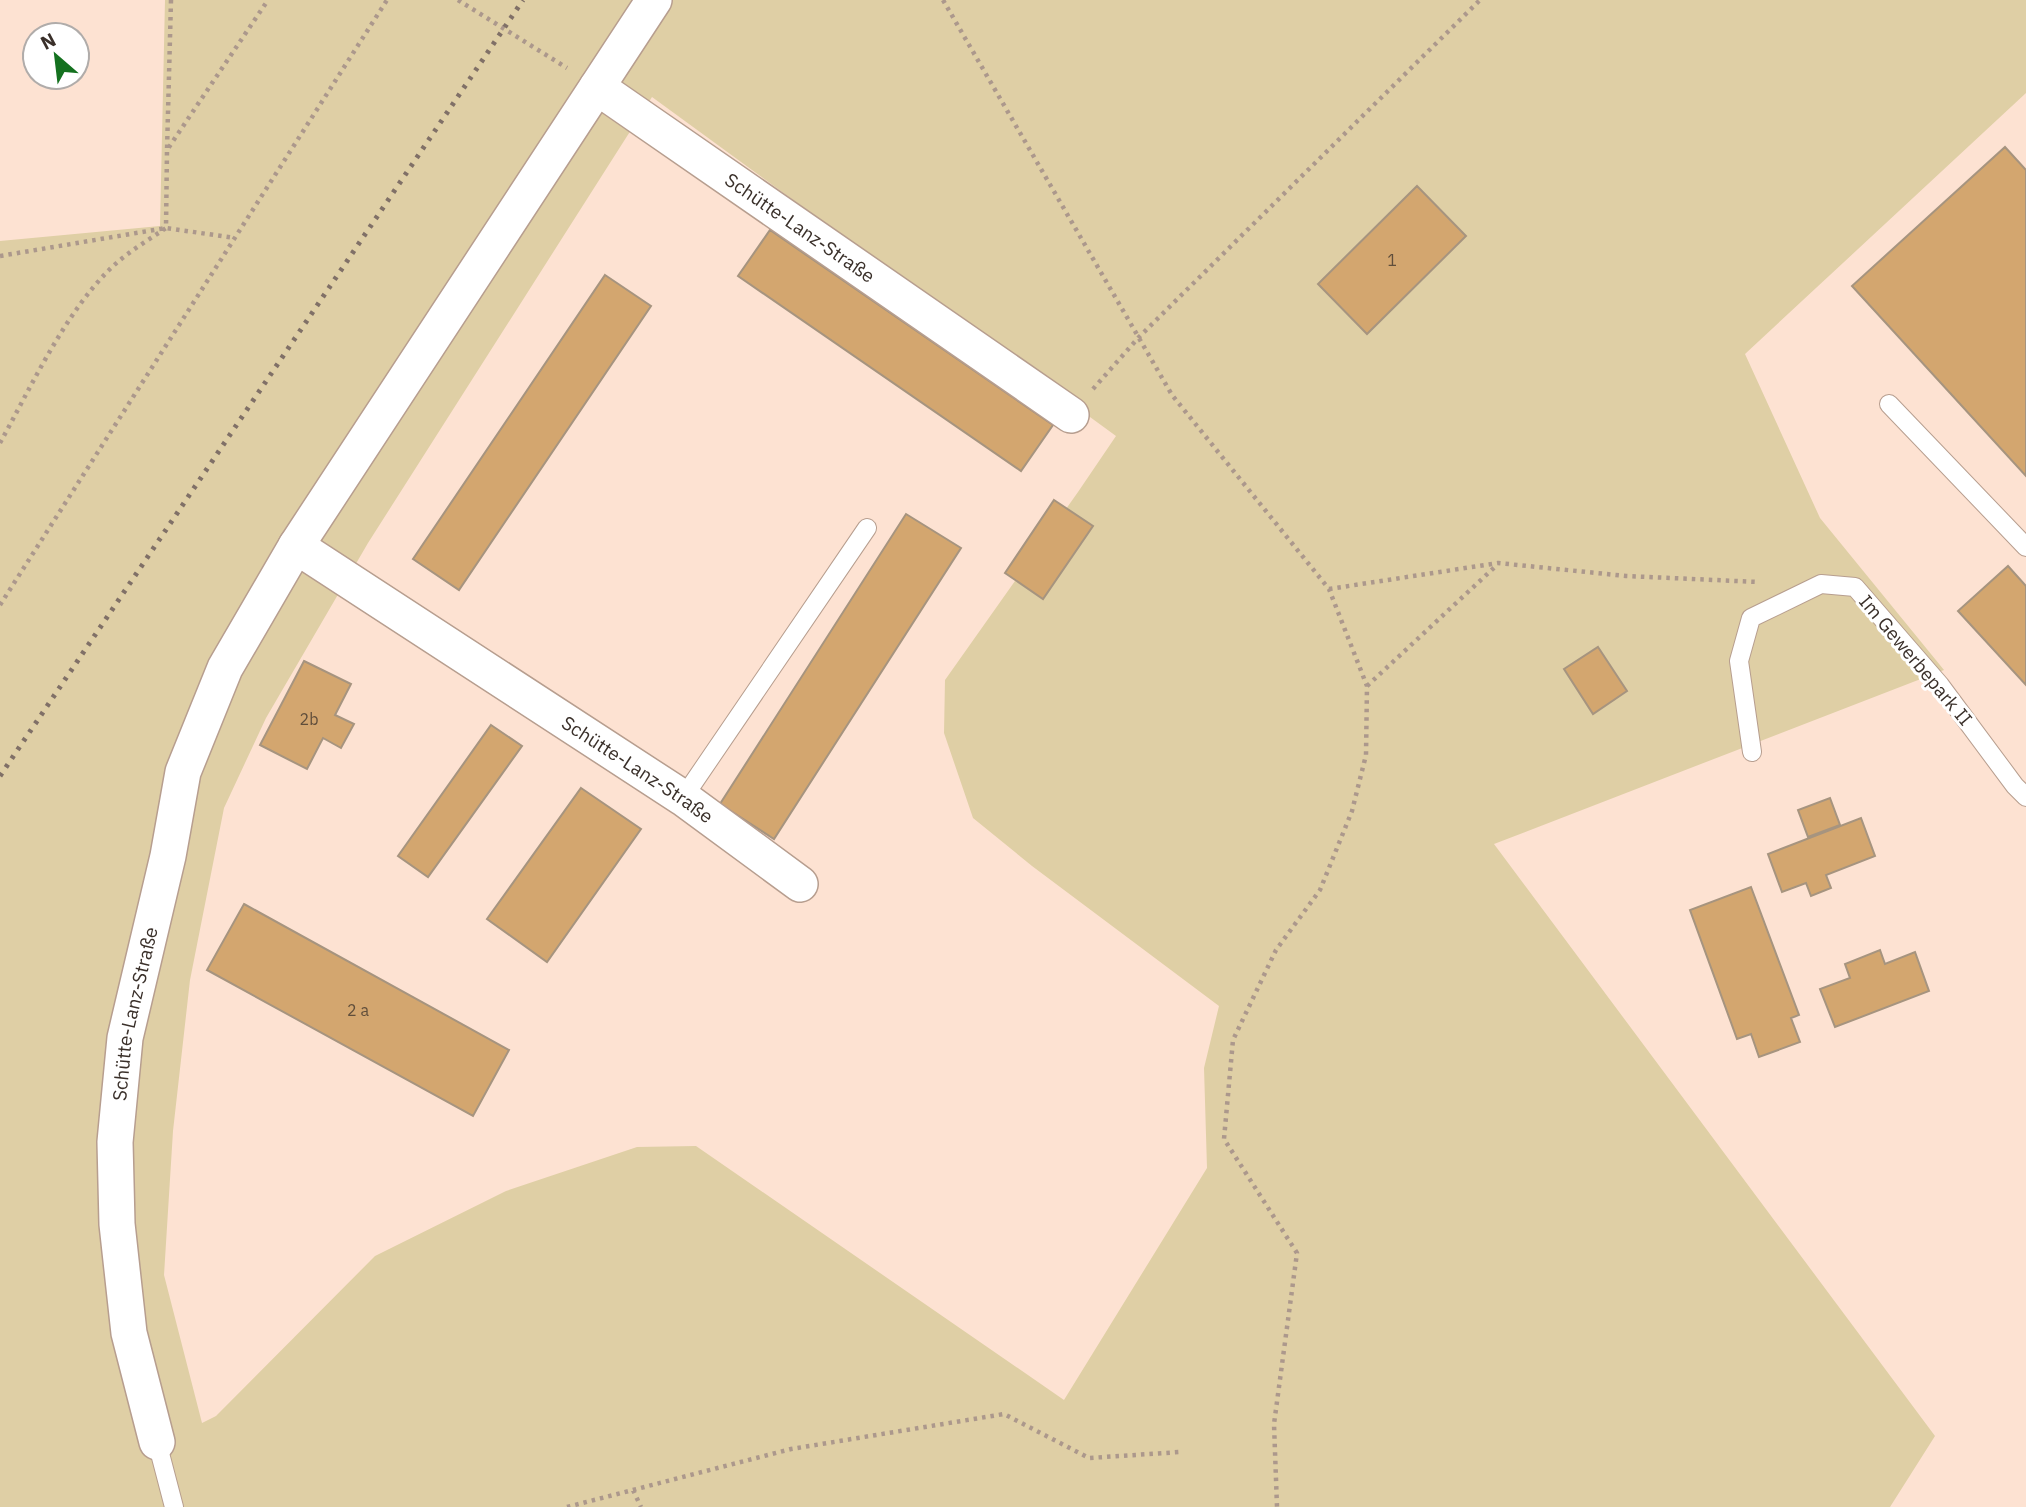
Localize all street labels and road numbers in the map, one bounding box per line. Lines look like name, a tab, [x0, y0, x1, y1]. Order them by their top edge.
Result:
street label: Schütte-Lanz-Straße	[721, 167, 880, 288]
street label: Im Gewerbepark II	[1854, 590, 1978, 730]
street label: Schütte-Lanz-Straße	[557, 710, 718, 828]
street label: Schütte-Lanz-Straße	[107, 924, 163, 1102]

